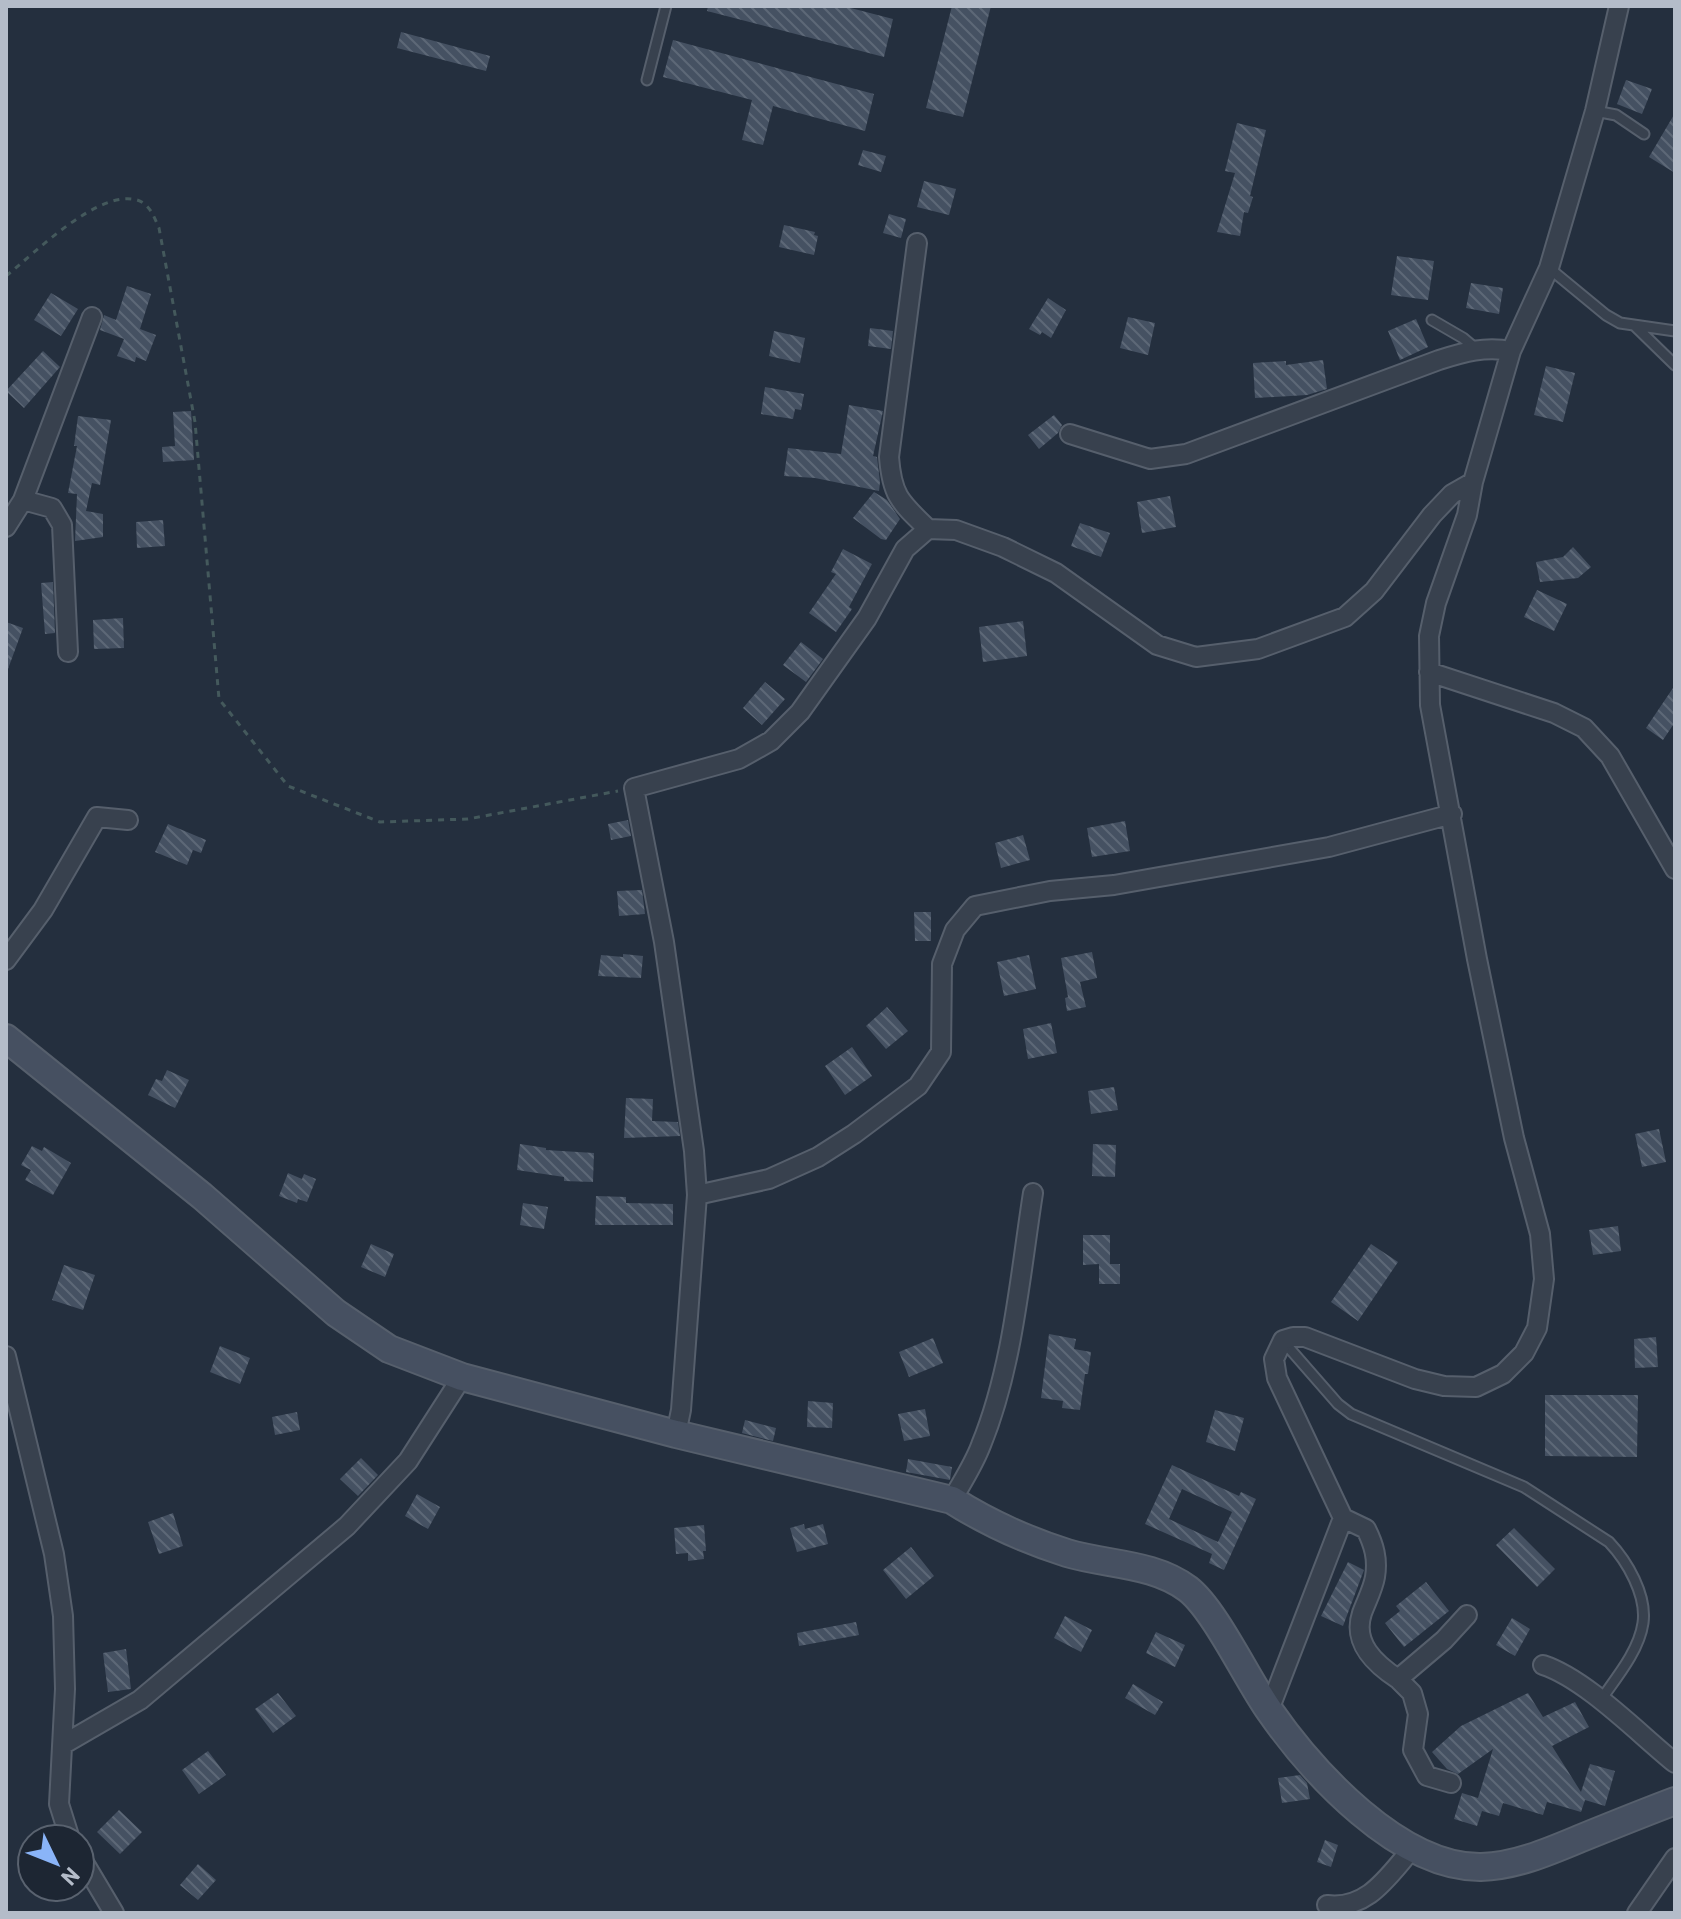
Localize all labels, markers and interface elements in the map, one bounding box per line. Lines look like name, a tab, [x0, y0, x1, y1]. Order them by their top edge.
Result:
north arrow	[16, 1823, 96, 1903]
text: N	[57, 1863, 86, 1892]

